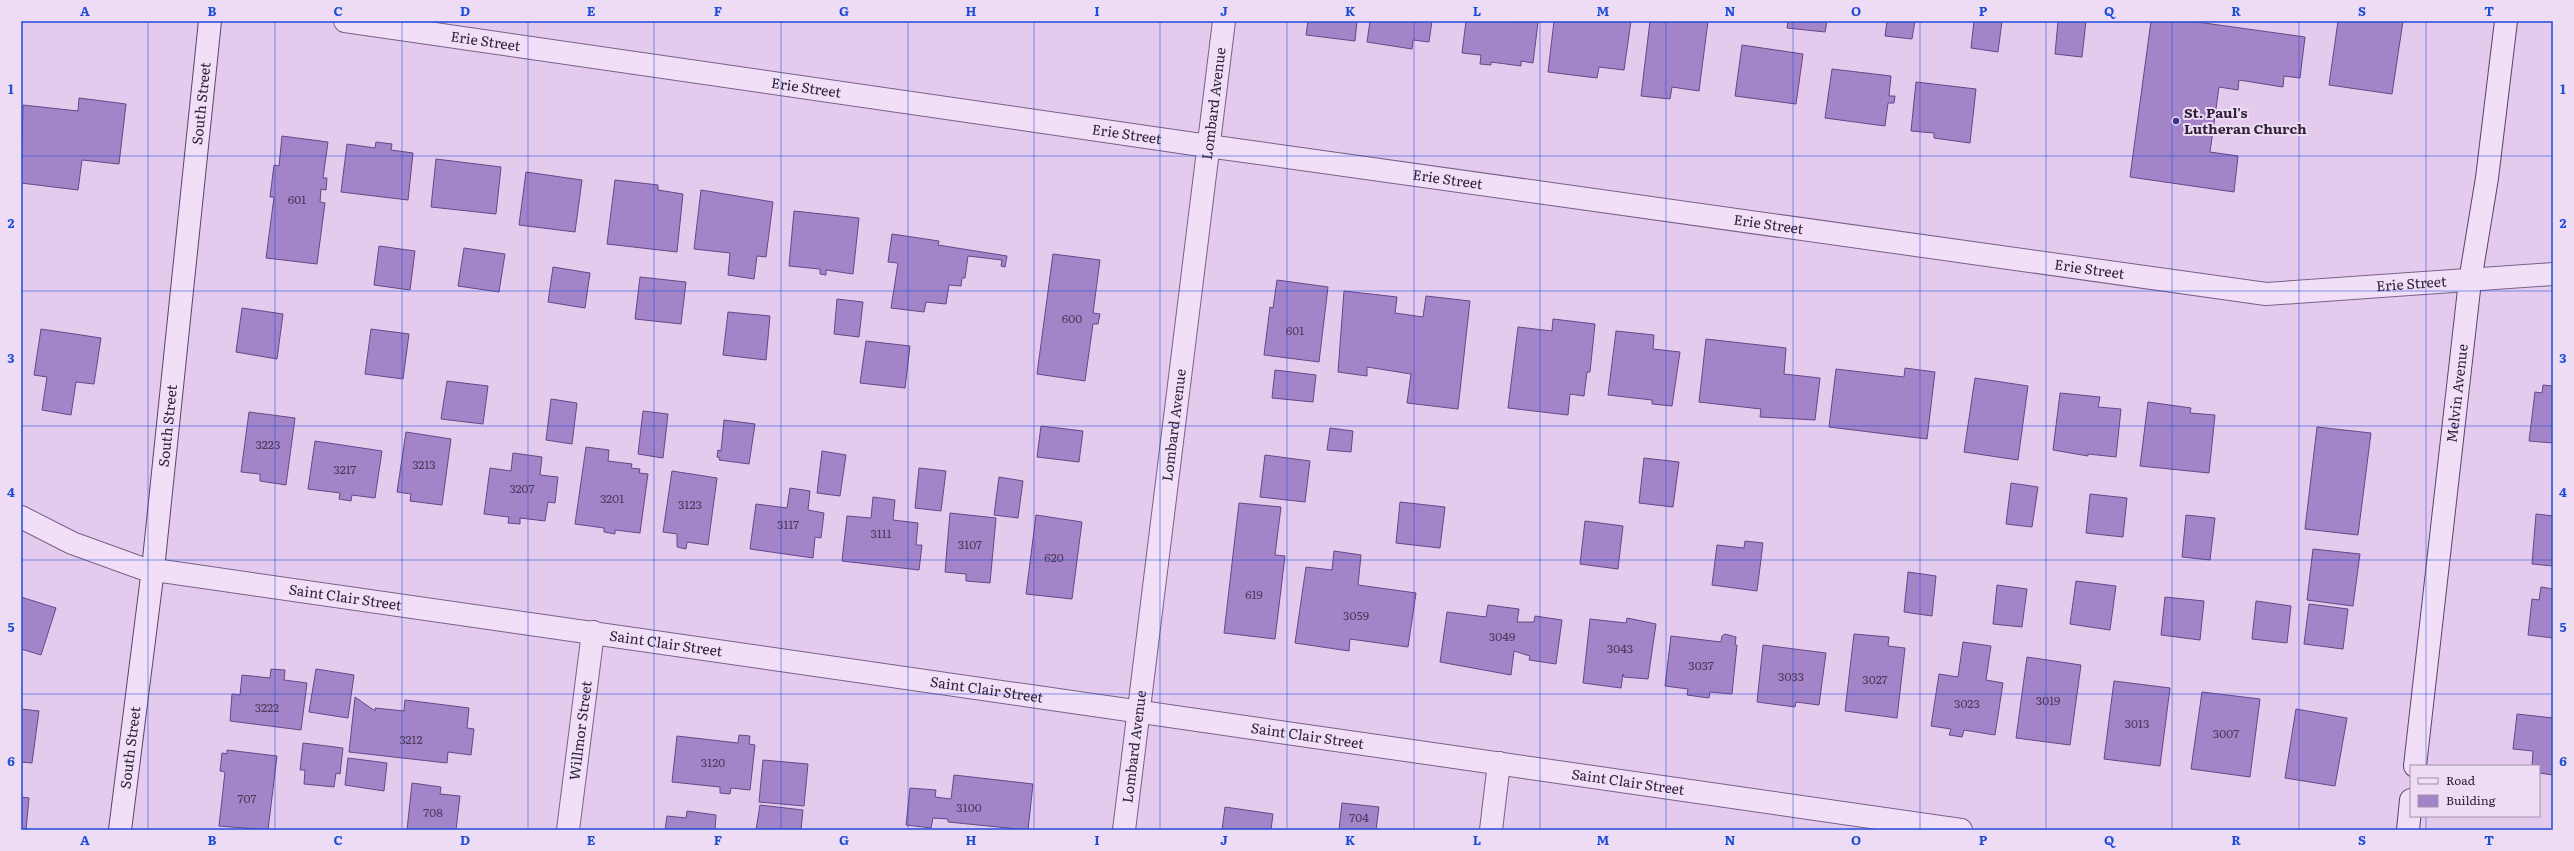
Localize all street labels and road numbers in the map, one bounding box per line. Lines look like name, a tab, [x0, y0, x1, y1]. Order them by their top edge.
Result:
street label: Erie Street	[449, 25, 522, 55]
street label: Lombard Avenue	[1196, 46, 1230, 161]
street label: South Street	[186, 61, 215, 146]
street label: Erie Street	[770, 72, 843, 102]
street label: Erie Street	[1091, 118, 1164, 148]
street label: Erie Street	[1412, 164, 1484, 193]
street label: Erie Street	[1732, 209, 1805, 238]
street label: Erie Street	[2053, 254, 2126, 283]
street label: Erie Street	[2375, 270, 2447, 295]
street label: Melvin Avenue	[2441, 343, 2472, 444]
street label: Lombard Avenue	[1156, 368, 1190, 482]
street label: South Street	[153, 383, 181, 468]
street label: Saint Clair Street	[288, 578, 404, 614]
street label: Saint Clair Street	[608, 625, 724, 661]
street label: Saint Clair Street	[929, 671, 1045, 707]
street label: Willmor Street	[563, 679, 596, 782]
street label: Lombard Avenue	[1116, 689, 1150, 804]
street label: South Street	[114, 705, 145, 790]
street label: Saint Clair Street	[1250, 717, 1366, 753]
street label: Saint Clair Street	[1570, 763, 1686, 799]

